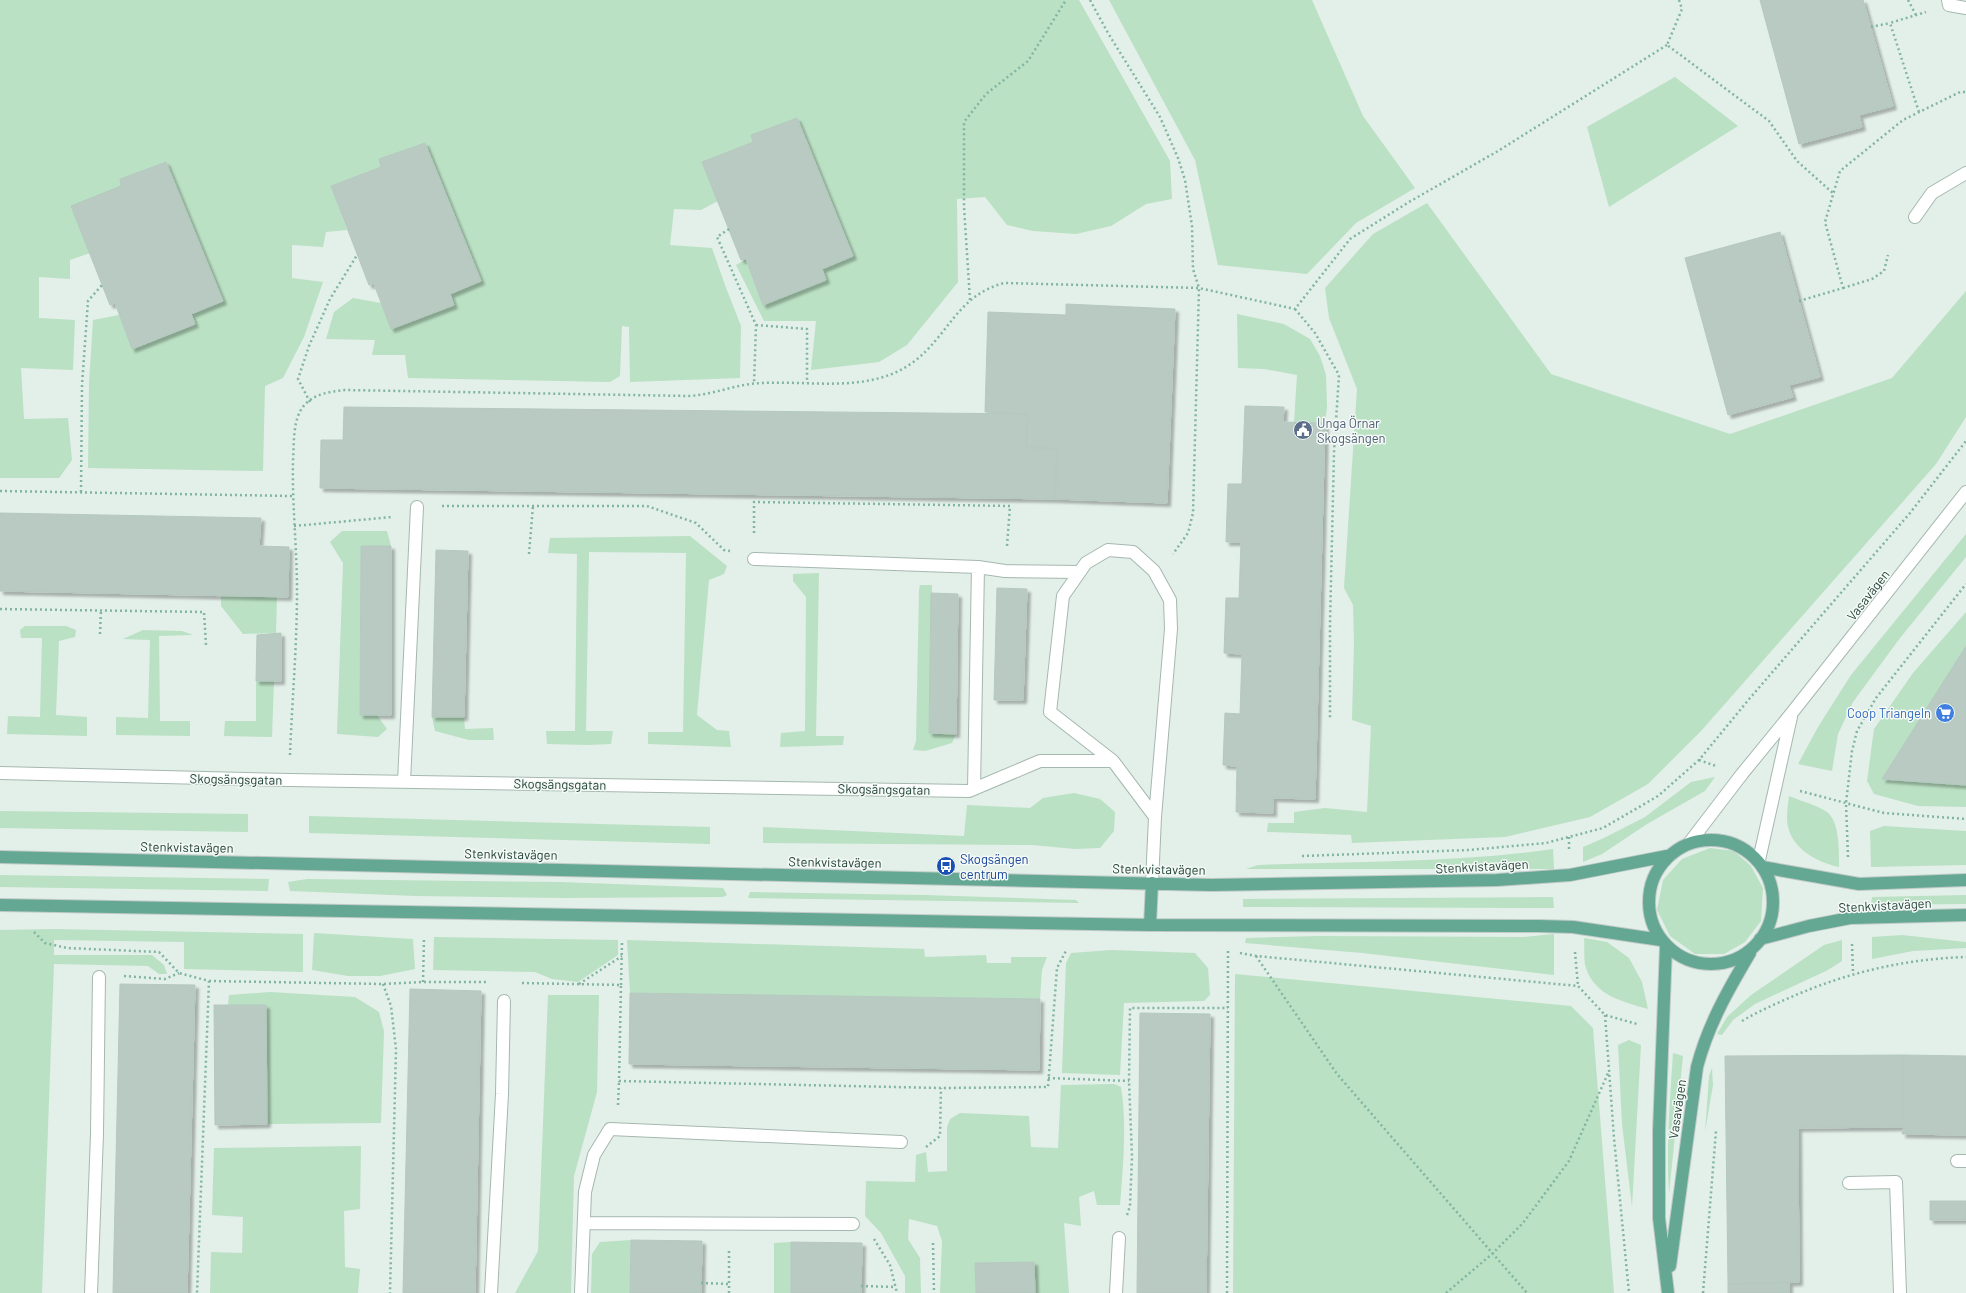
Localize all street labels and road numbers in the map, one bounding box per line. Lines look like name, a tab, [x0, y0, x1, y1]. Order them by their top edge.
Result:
street label: Vasavägen	[1843, 566, 1893, 624]
street label: Skogsängsgatan	[189, 770, 283, 788]
street label: Skogsängsgatan	[513, 775, 607, 793]
street label: Skogsängsgatan	[837, 780, 931, 798]
street label: Stenkvistavägen	[140, 838, 234, 856]
street label: Stenkvistavägen	[464, 845, 558, 863]
street label: Stenkvistavägen	[788, 853, 882, 871]
street label: Stenkvistavägen	[1435, 856, 1529, 876]
street label: Stenkvistavägen	[1112, 860, 1206, 878]
street label: Stenkvistavägen	[1838, 895, 1932, 915]
street label: Vasavägen	[1665, 1078, 1689, 1140]

